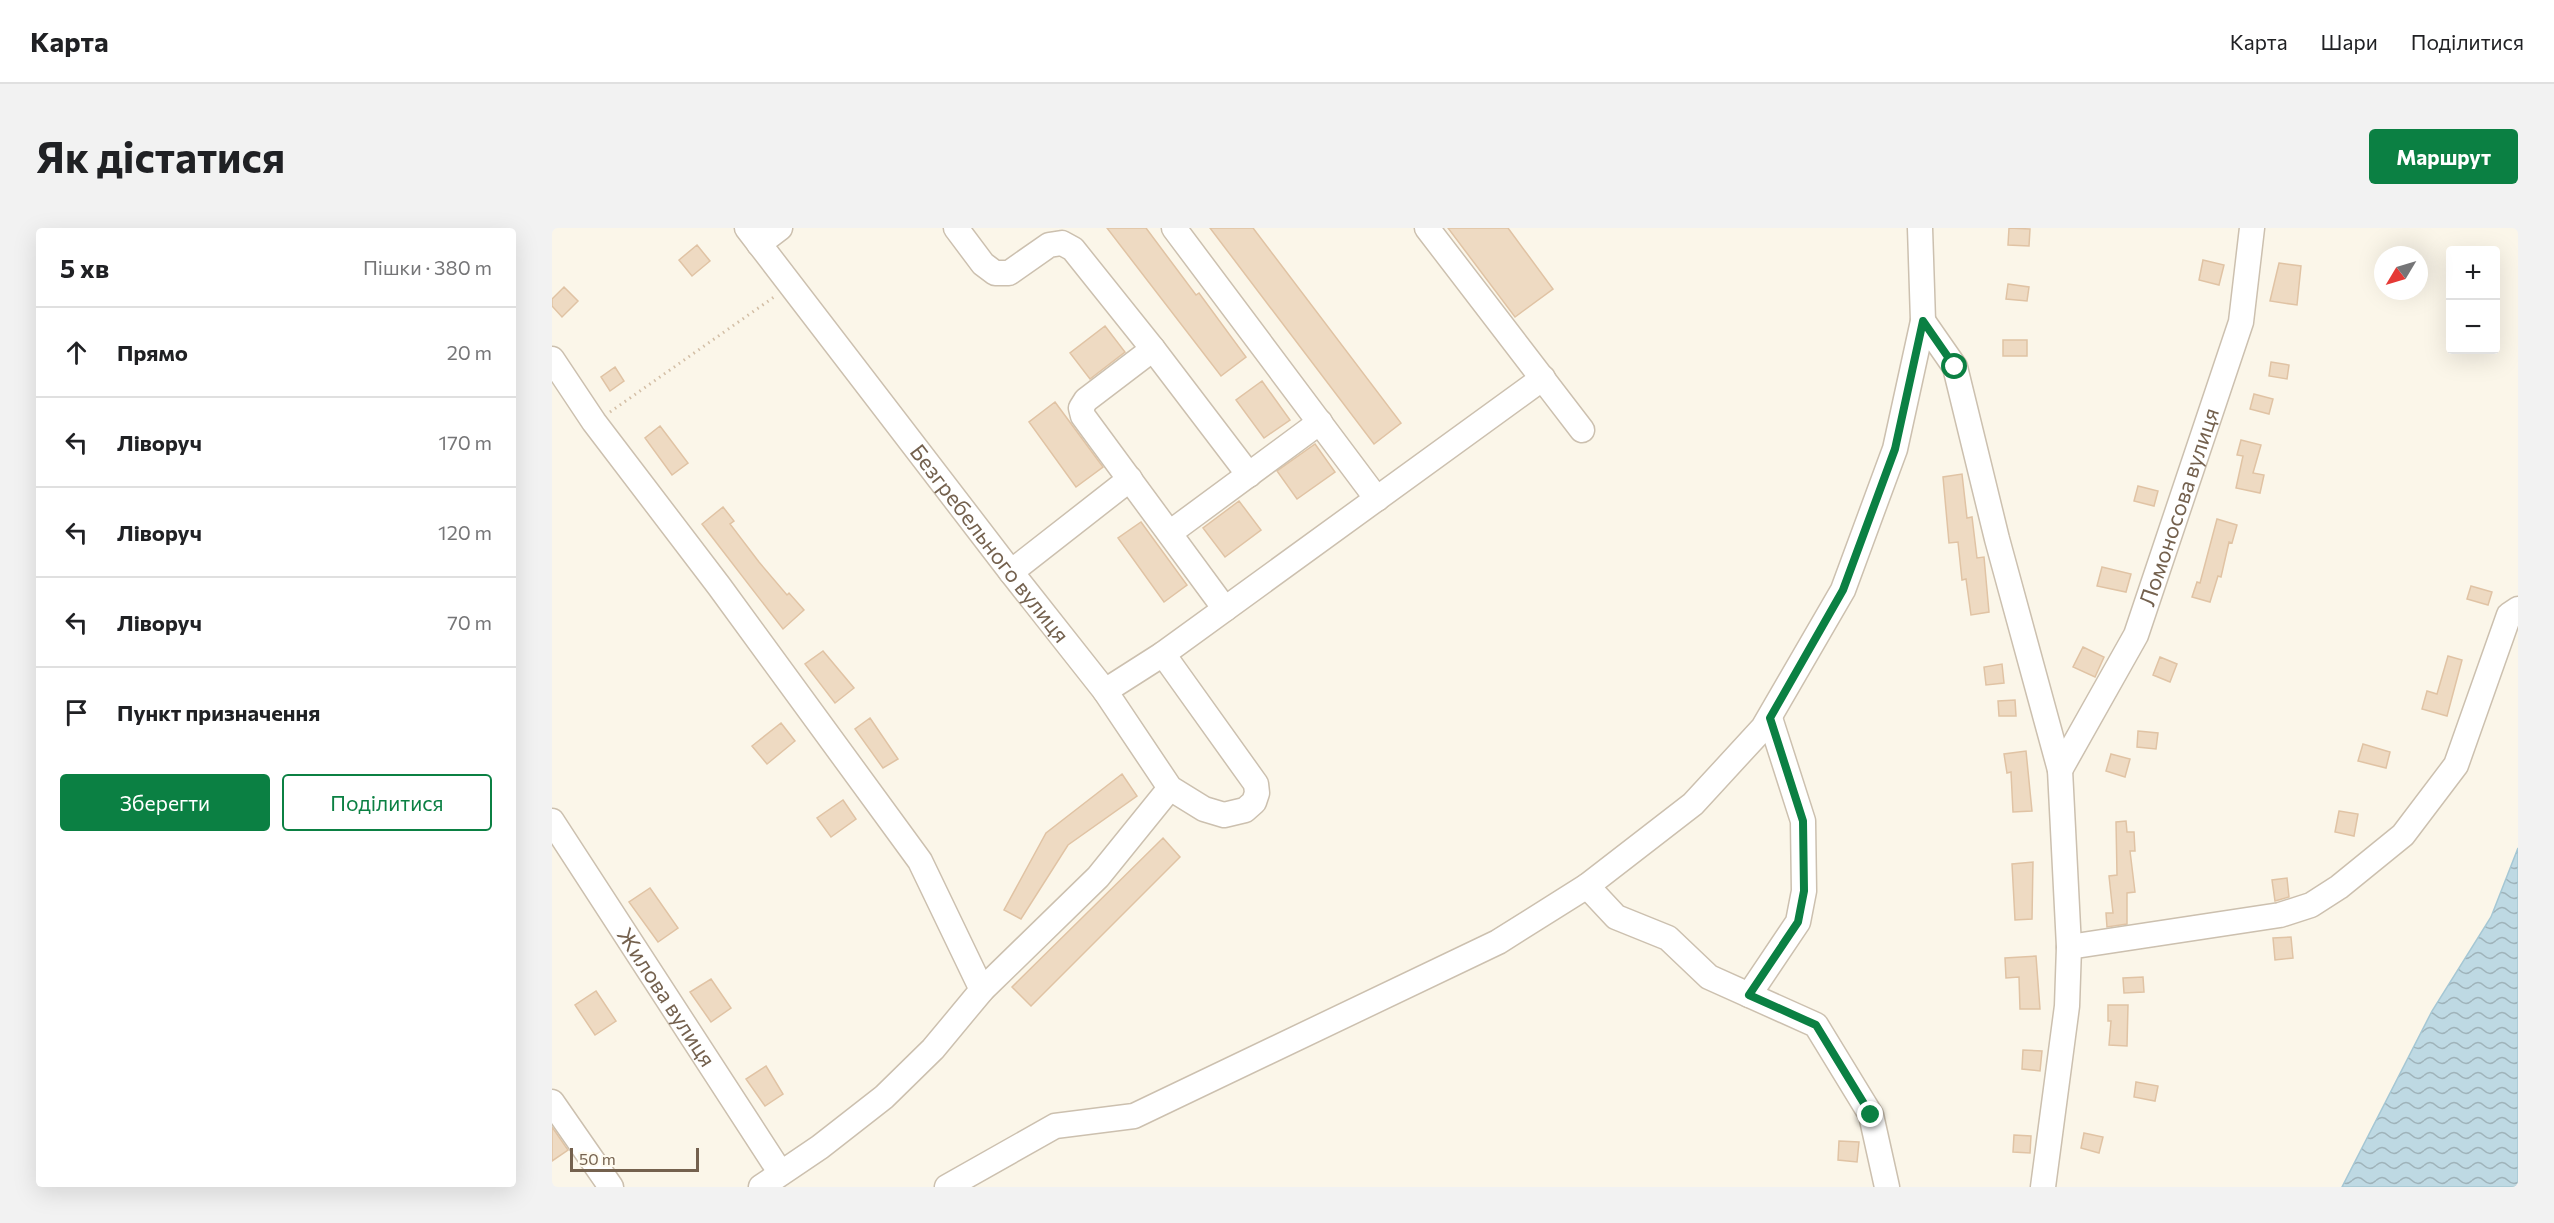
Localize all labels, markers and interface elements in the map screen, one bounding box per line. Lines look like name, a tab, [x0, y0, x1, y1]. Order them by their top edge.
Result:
text: Карта	[30, 24, 109, 58]
text: Карта	[2230, 29, 2288, 54]
text: Шари	[2321, 29, 2378, 54]
text: Поділитися	[2411, 29, 2524, 54]
button: Маршрут	[2369, 129, 2518, 184]
text: Як дістатися	[36, 130, 285, 182]
north arrow	[2374, 246, 2428, 300]
map controls	[2446, 246, 2500, 354]
button: +	[2446, 246, 2500, 300]
text: 5 хв	[60, 252, 109, 283]
text: Пішки · 380 m	[363, 255, 492, 279]
button: −	[2446, 300, 2500, 354]
icon: ahead	[60, 336, 93, 369]
text: Прямо	[117, 339, 188, 366]
text: 20 m	[447, 340, 492, 364]
route start	[1941, 353, 1967, 379]
street label: Ломоносова вулиця	[2133, 404, 2224, 609]
icon: left	[60, 426, 93, 459]
text: Ліворуч	[117, 429, 202, 456]
text: 170 m	[439, 430, 492, 454]
street label: Безгребельного вулиця	[905, 439, 1075, 648]
icon: left	[60, 516, 93, 549]
text: Ліворуч	[117, 519, 202, 546]
text: 120 m	[438, 520, 492, 544]
icon: left	[60, 606, 93, 639]
text: Ліворуч	[117, 609, 202, 636]
text: 70 m	[447, 610, 492, 634]
icon: arrive	[60, 696, 93, 729]
text: Пункт призначення	[117, 699, 320, 726]
button: Зберегти	[60, 774, 270, 831]
button: Поділитися	[282, 774, 492, 831]
street label: Жилова вулиця	[612, 922, 722, 1071]
route end	[1857, 1101, 1883, 1127]
scale bar	[570, 1145, 699, 1172]
text: 50 m	[579, 1149, 616, 1168]

